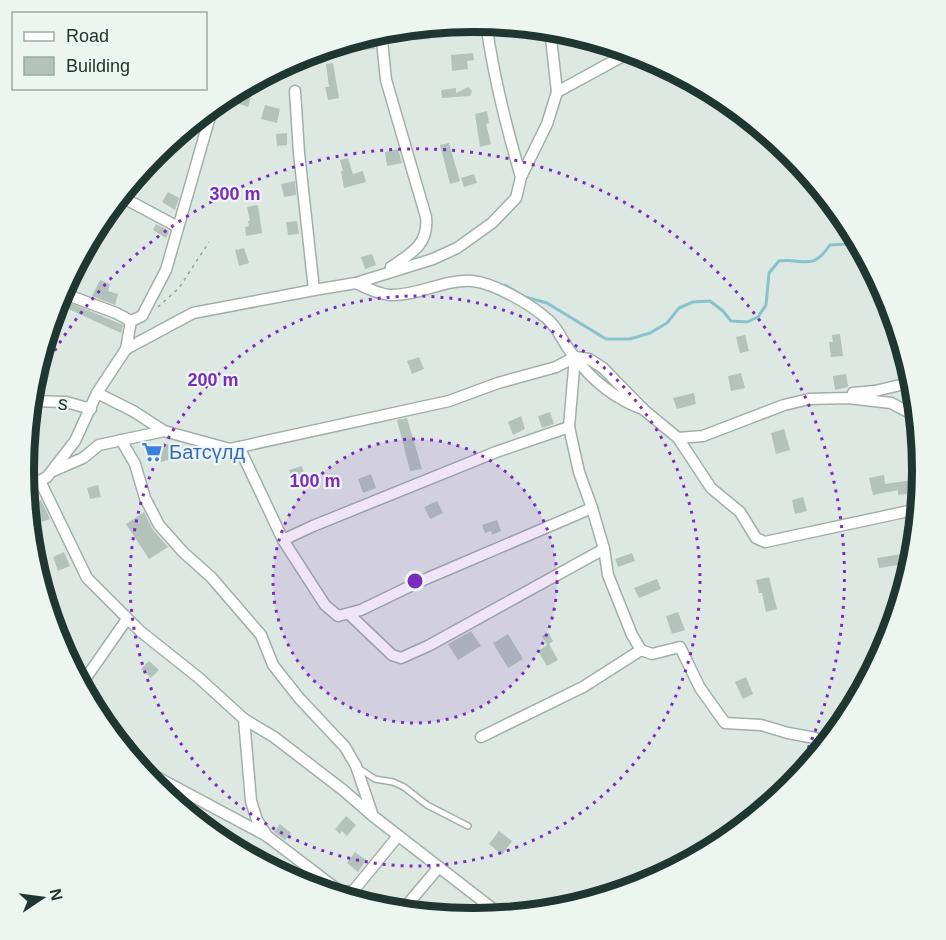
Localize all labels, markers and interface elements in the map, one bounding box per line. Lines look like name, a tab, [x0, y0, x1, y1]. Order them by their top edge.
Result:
legend	[12, 12, 207, 90]
text: Road	[66, 26, 109, 46]
text: Building	[66, 56, 130, 76]
text: 300 m	[209, 184, 261, 204]
text: 200 m	[187, 370, 239, 390]
street label: s	[57, 391, 69, 415]
supermarket icon: Батсүлд	[140, 440, 164, 464]
place label: Батсүлд	[169, 441, 245, 463]
text: 100 m	[289, 471, 341, 491]
centre of rings	[405, 571, 425, 591]
north arrow	[12, 868, 72, 928]
text: N	[47, 887, 66, 902]

